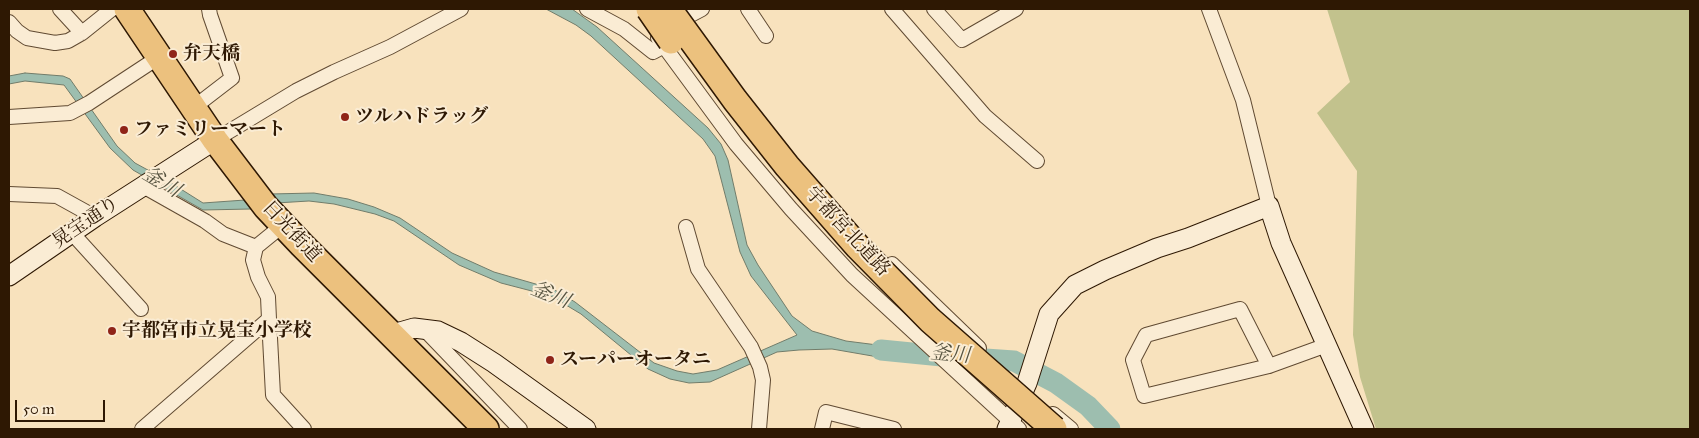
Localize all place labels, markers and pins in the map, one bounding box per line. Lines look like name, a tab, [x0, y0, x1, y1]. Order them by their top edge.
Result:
place label: 弁天橋	[183, 43, 240, 65]
marker: 弁天橋	[167, 48, 179, 60]
place label: ツルハドラッグ	[355, 106, 488, 128]
marker: ツルハドラッグ	[339, 111, 351, 123]
place label: ファミリーマート	[134, 119, 286, 141]
marker: ファミリーマート	[118, 124, 130, 136]
place label: 宇都宮市立晃宝小学校	[122, 320, 312, 342]
marker: 宇都宮市立晃宝小学校	[106, 325, 118, 337]
place label: スーパーオータニ	[560, 349, 711, 371]
marker: スーパーオータニ	[544, 354, 556, 366]

